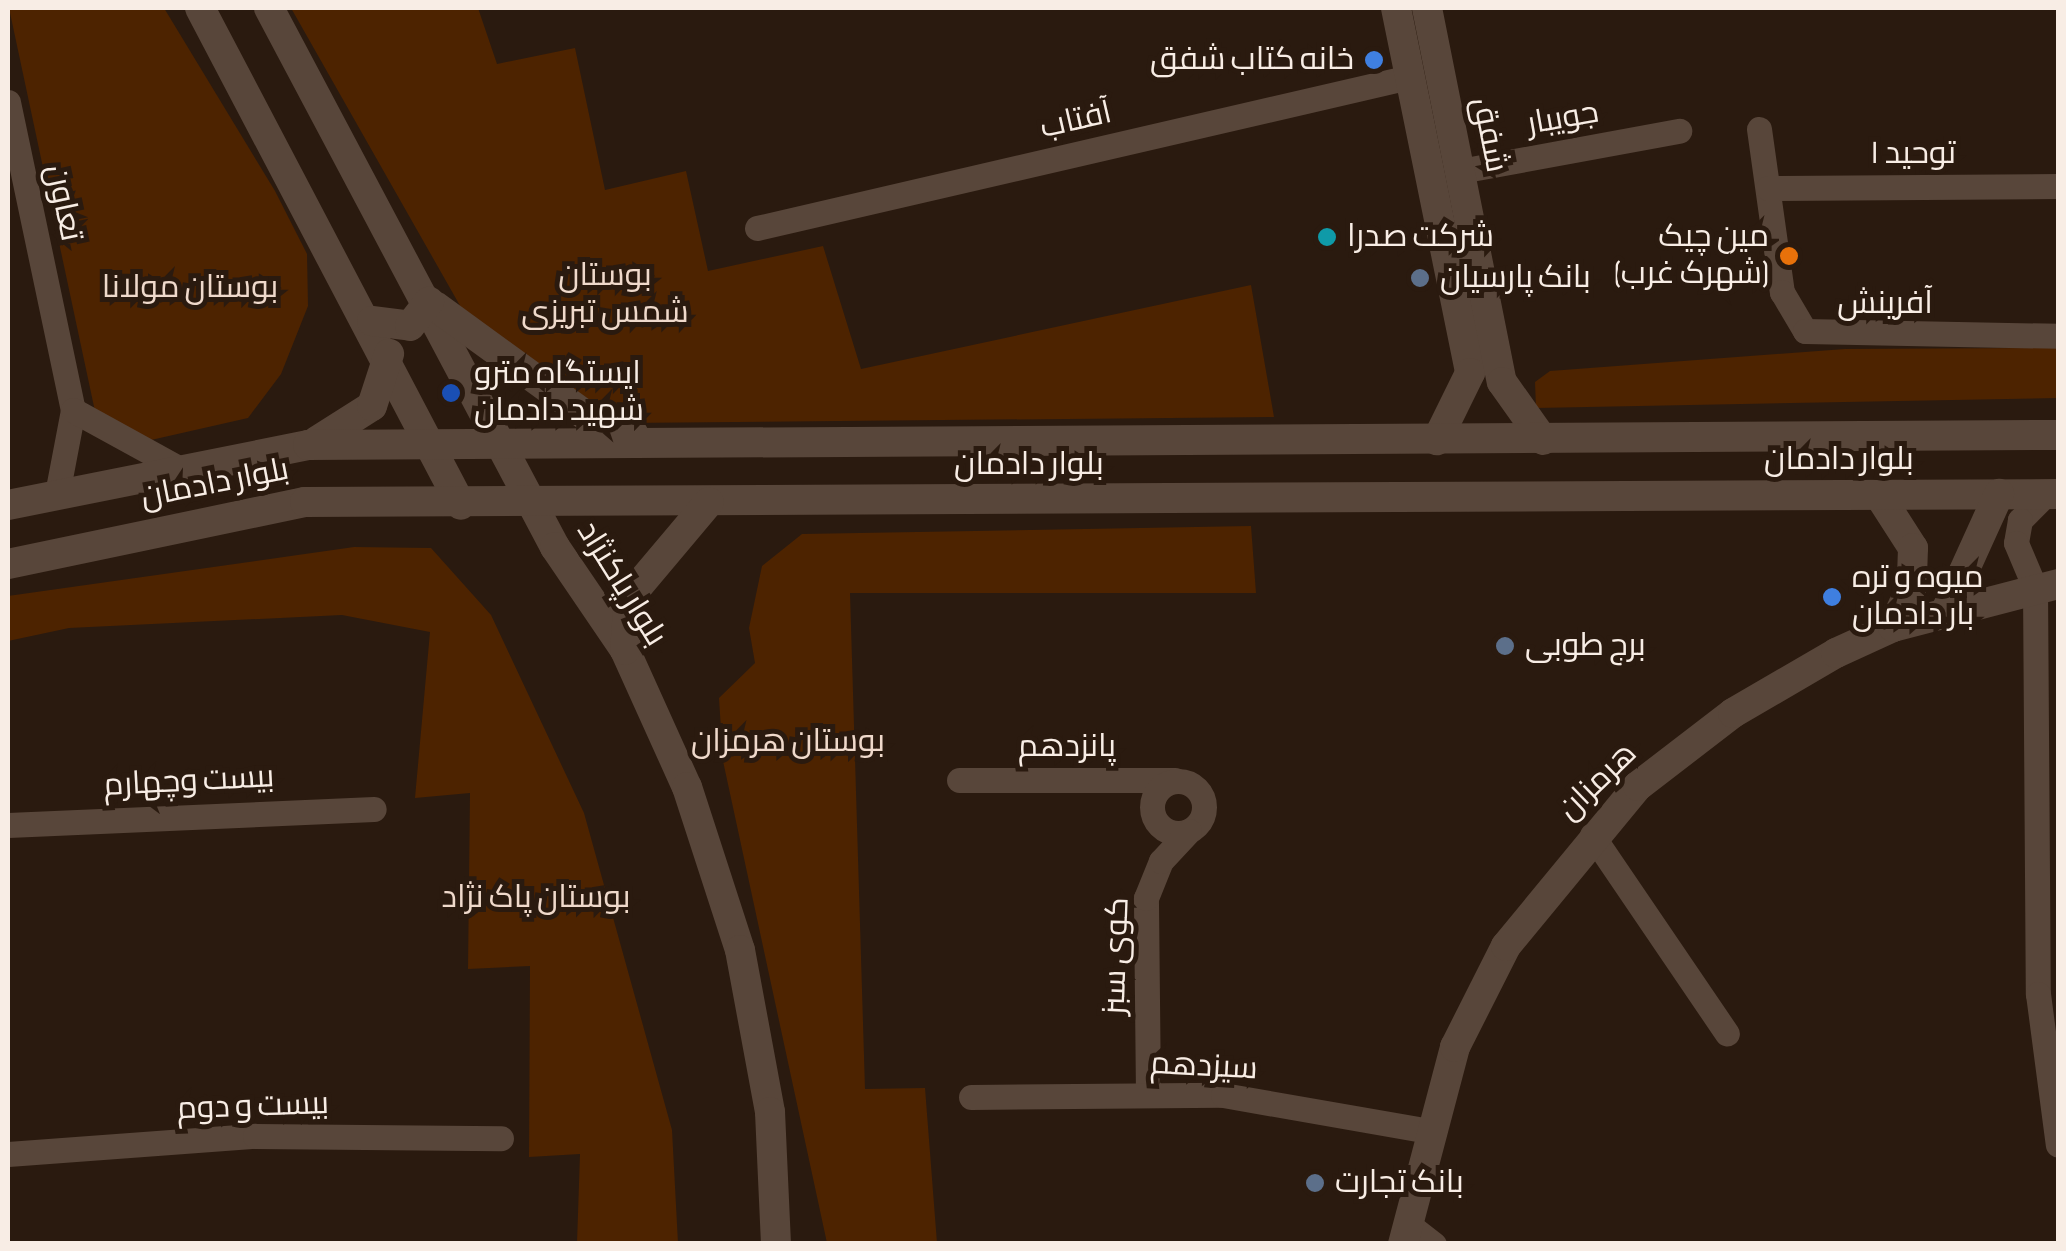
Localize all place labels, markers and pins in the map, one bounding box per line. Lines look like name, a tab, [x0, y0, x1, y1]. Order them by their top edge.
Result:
place label: خانه کتاب شفق	[1150, 41, 1354, 79]
marker: خانه کتاب شفق	[1363, 49, 1385, 71]
place label: شرکت صدرا	[1347, 218, 1494, 256]
place label: مین چیک (شهرک غرب)	[1614, 219, 1769, 294]
marker: شرکت صدرا	[1316, 226, 1338, 248]
marker: مین چیک (شهرک غرب)	[1778, 245, 1800, 267]
place label: بانک پارسیان	[1440, 259, 1591, 297]
marker: بانک پارسیان	[1409, 267, 1431, 289]
place label: ایستگاه مترو شهید دادمان	[474, 356, 644, 431]
marker: ایستگاه مترو شهید دادمان	[438, 380, 464, 406]
place label: میوه و تره بار دادمان	[1852, 560, 1984, 635]
marker: میوه و تره بار دادمان	[1821, 586, 1843, 608]
place label: برج طوبی	[1525, 627, 1646, 665]
marker: برج طوبی	[1494, 635, 1516, 657]
place label: بانک تجارت	[1335, 1164, 1464, 1202]
marker: بانک تجارت	[1304, 1172, 1326, 1194]

